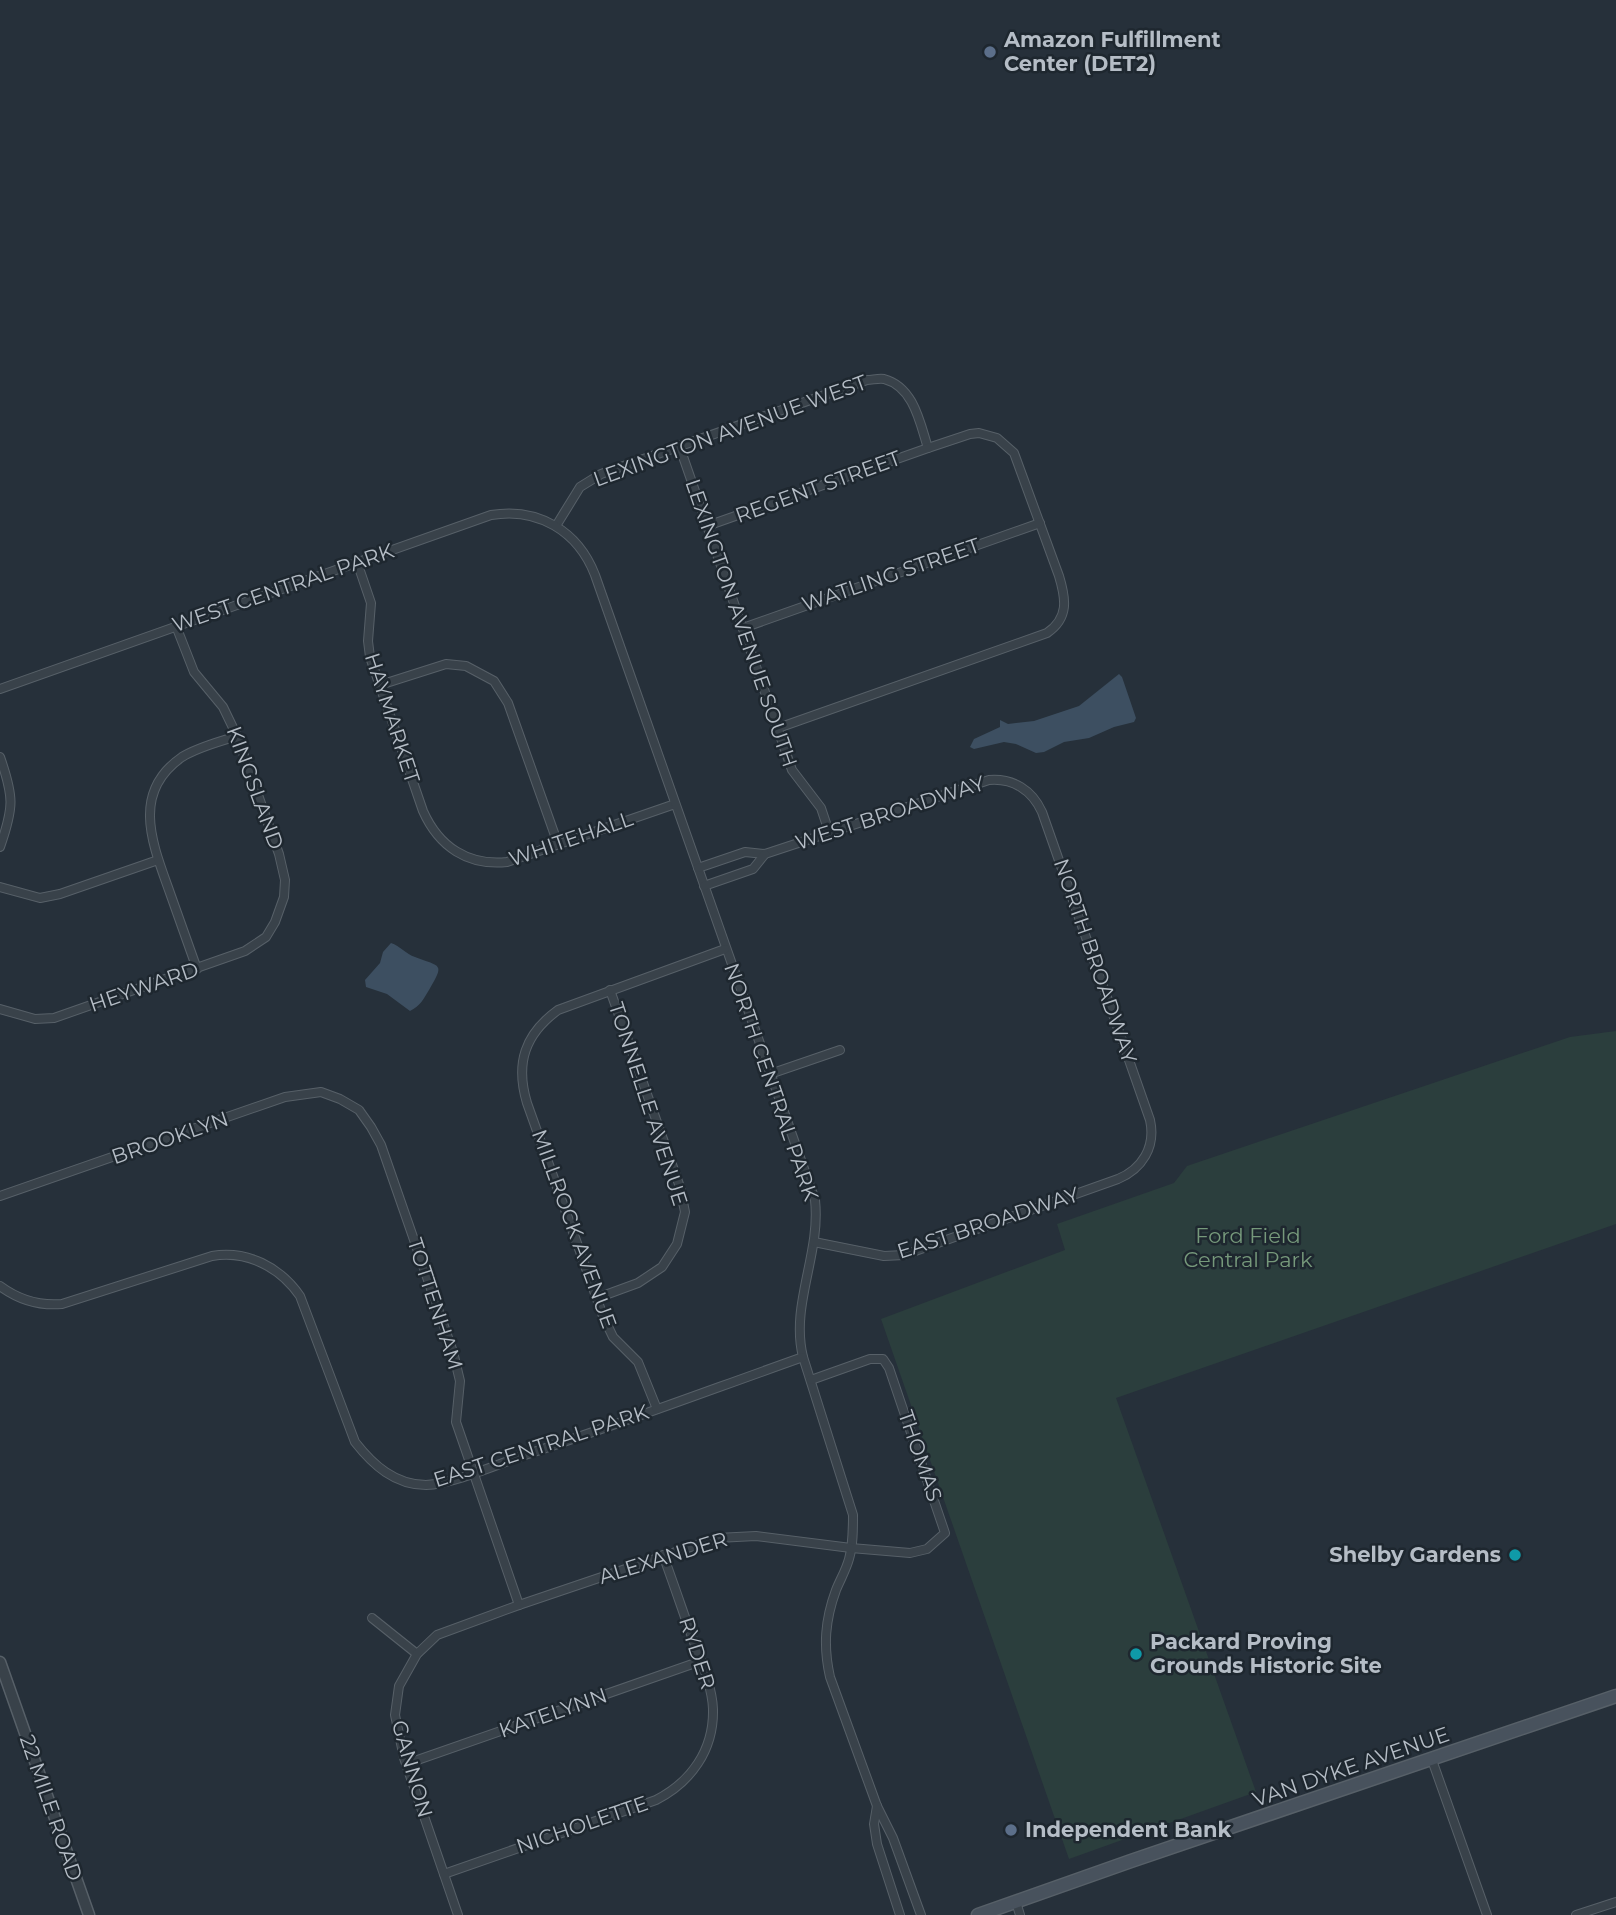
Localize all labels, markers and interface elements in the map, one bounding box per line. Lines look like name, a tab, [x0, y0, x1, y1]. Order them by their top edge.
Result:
place label: Amazon Fulfillment Center (DET2)	[1003, 27, 1221, 76]
marker: Amazon Fulfillment Center (DET2)	[982, 44, 998, 60]
street label: LEXINGTON AVENUE WEST	[590, 369, 870, 492]
street label: REGENT STREET	[732, 445, 904, 528]
street label: LEXINGTON AVENUE SOUTH	[680, 475, 803, 770]
street label: WATLING STREET	[799, 532, 983, 617]
street label: WEST CENTRAL PARK	[169, 538, 397, 637]
street label: HAYMARKET	[360, 650, 425, 786]
street label: KINGSLAND	[222, 723, 289, 853]
street label: WEST BROADWAY	[792, 770, 988, 855]
street label: WHITEHALL	[506, 805, 637, 871]
street label: NORTH BROADWAY	[1049, 855, 1142, 1067]
street label: HEYWARD	[86, 956, 202, 1017]
street label: NORTH CENTRAL PARK	[719, 960, 824, 1204]
street label: TONNELLE AVENUE	[604, 999, 693, 1209]
street label: BROOKLYN	[108, 1106, 232, 1169]
street label: MILLROCK AVENUE	[527, 1126, 622, 1332]
street label: EAST BROADWAY	[894, 1181, 1083, 1264]
park label: Ford Field Central Park	[1184, 1223, 1313, 1272]
street label: TOTTENHAM	[402, 1235, 469, 1373]
street label: EAST CENTRAL PARK	[430, 1399, 652, 1492]
street label: THOMAS	[893, 1407, 948, 1505]
street label: ALEXANDER	[596, 1526, 730, 1589]
place label: Shelby Gardens	[1329, 1542, 1501, 1567]
marker: Shelby Gardens	[1507, 1547, 1523, 1563]
street label: RYDER	[674, 1614, 721, 1692]
place label: Packard Proving Grounds Historic Site	[1150, 1629, 1382, 1678]
marker: Packard Proving Grounds Historic Site	[1128, 1646, 1144, 1662]
street label: KATELYNN	[495, 1682, 610, 1743]
street label: GANNON	[387, 1717, 438, 1820]
street label: VAN DYKE AVENUE	[1249, 1721, 1452, 1812]
street label: 22 MILE ROAD	[15, 1732, 88, 1884]
street label: NICHOLETTE	[513, 1790, 651, 1859]
place label: Independent Bank	[1025, 1817, 1232, 1842]
marker: Independent Bank	[1003, 1822, 1019, 1838]

